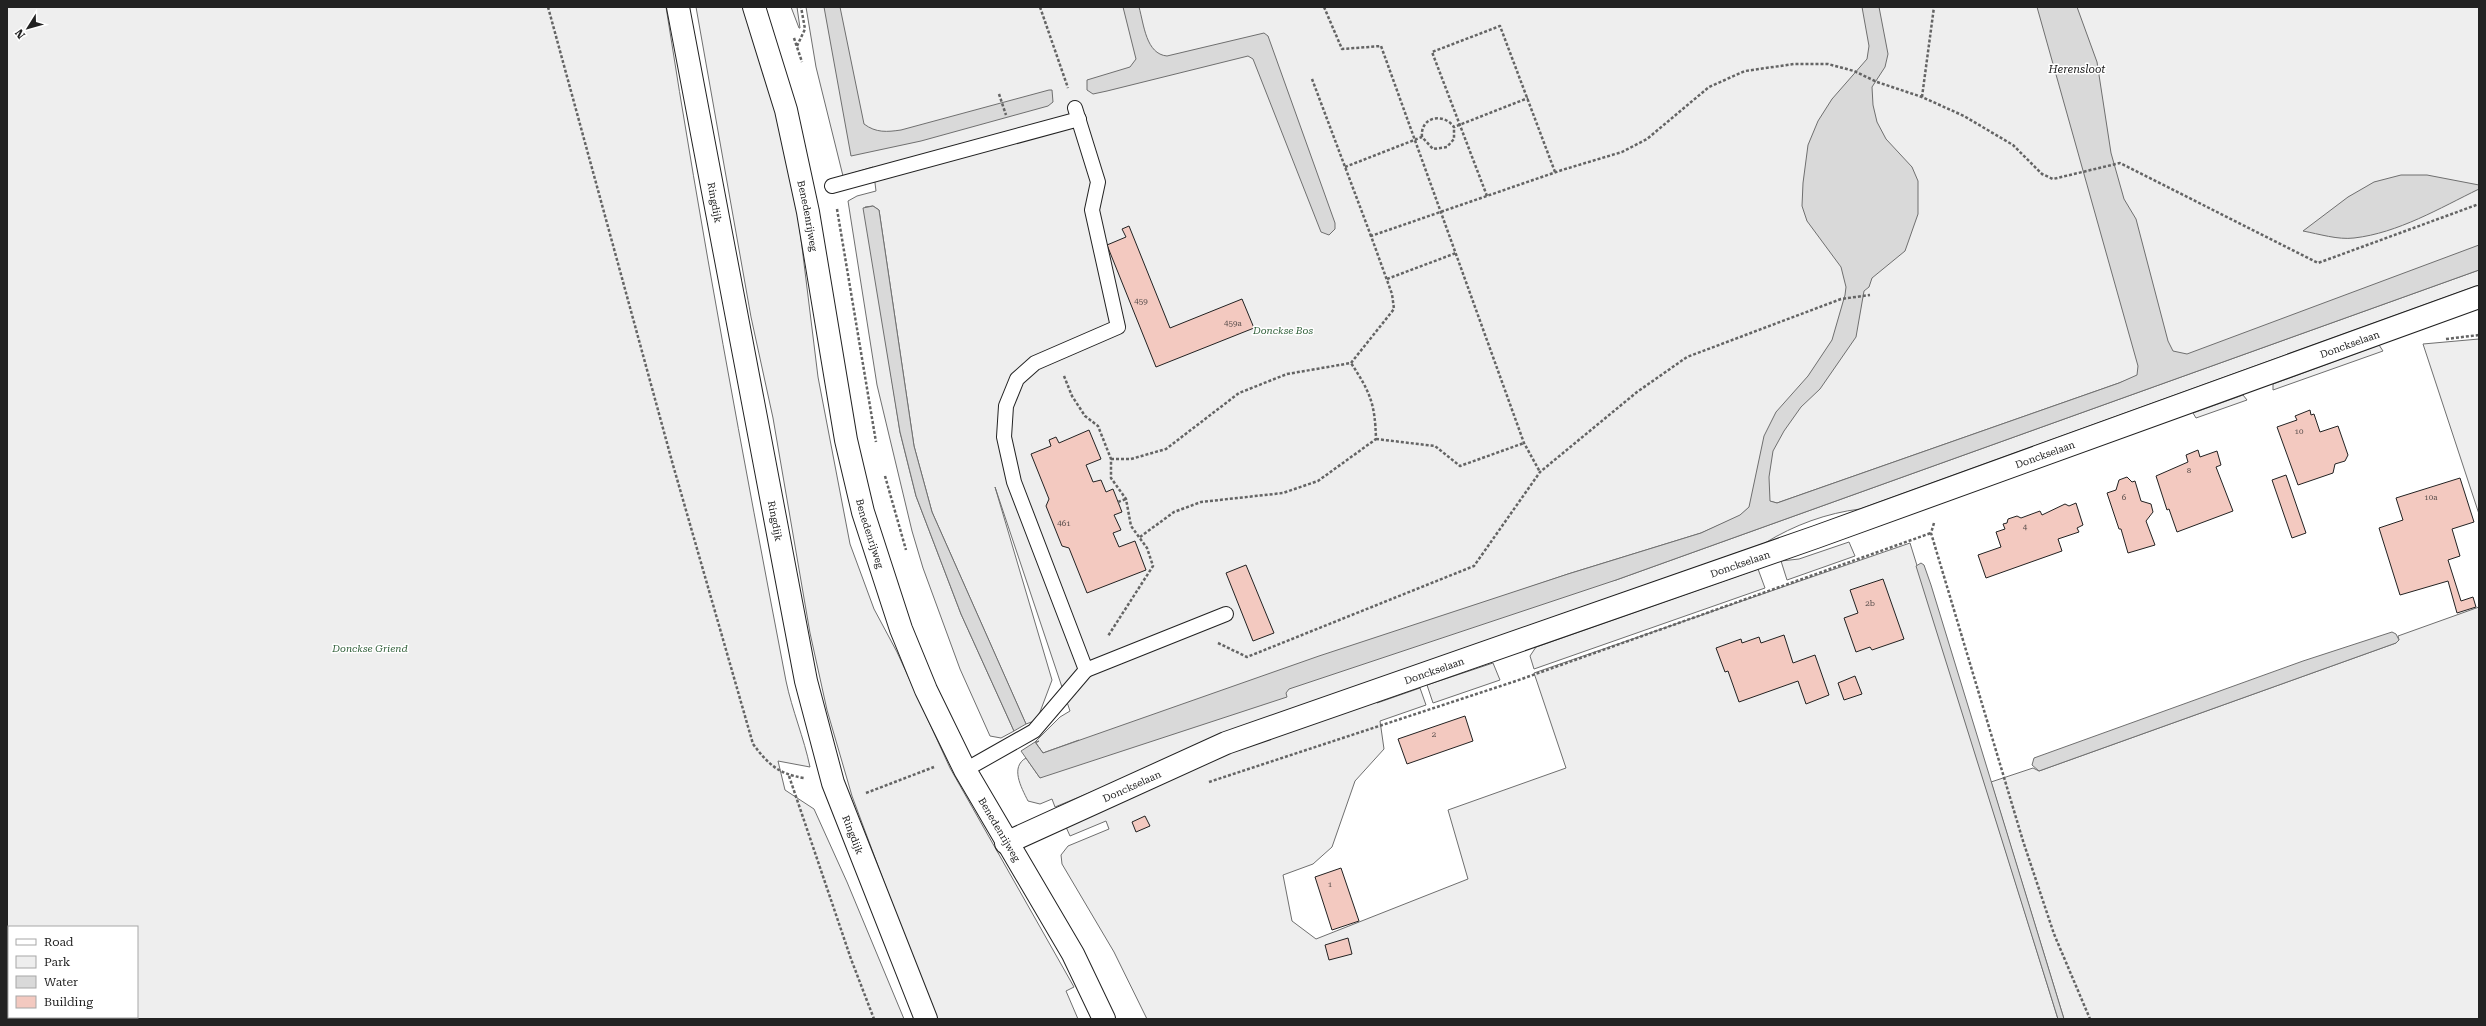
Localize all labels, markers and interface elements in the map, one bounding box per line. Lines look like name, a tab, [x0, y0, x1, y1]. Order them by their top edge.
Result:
north arrow	[8, 8, 48, 48]
text: N	[12, 26, 28, 41]
water label: Herensloot	[2048, 63, 2106, 76]
street label: Benedenrijweg	[795, 179, 820, 253]
street label: Ringdijk	[705, 181, 724, 224]
house number: 459	[1134, 297, 1148, 306]
house number: 459a	[1224, 319, 1243, 328]
park label: Donckse Bos	[1252, 325, 1313, 336]
street label: Donckselaan	[2318, 328, 2382, 360]
house number: 10	[2295, 427, 2304, 436]
street label: Donckselaan	[2014, 439, 2077, 470]
house number: 8	[2187, 466, 2192, 475]
house number: 6	[2122, 493, 2127, 502]
house number: 10a	[2424, 493, 2438, 502]
street label: Benedenrijweg	[854, 498, 886, 570]
street label: Ringdijk	[766, 500, 784, 543]
house number: 461	[1057, 519, 1071, 528]
house number: 4	[2023, 523, 2028, 532]
street label: Donckselaan	[1709, 548, 1772, 580]
house number: 2b	[1865, 599, 1875, 608]
park label: Donckse Griend	[331, 643, 408, 654]
street label: Donckselaan	[1403, 655, 1466, 686]
house number: 2	[1432, 730, 1437, 739]
street label: Donckselaan	[1101, 768, 1163, 804]
street label: Benedenrijweg	[976, 796, 1023, 864]
street label: Ringdijk	[840, 814, 866, 856]
house number: 1	[1328, 880, 1333, 889]
legend	[8, 926, 138, 1018]
text: Road	[44, 935, 74, 949]
text: Park	[44, 955, 71, 969]
text: Water	[44, 975, 78, 989]
text: Building	[44, 995, 93, 1009]

